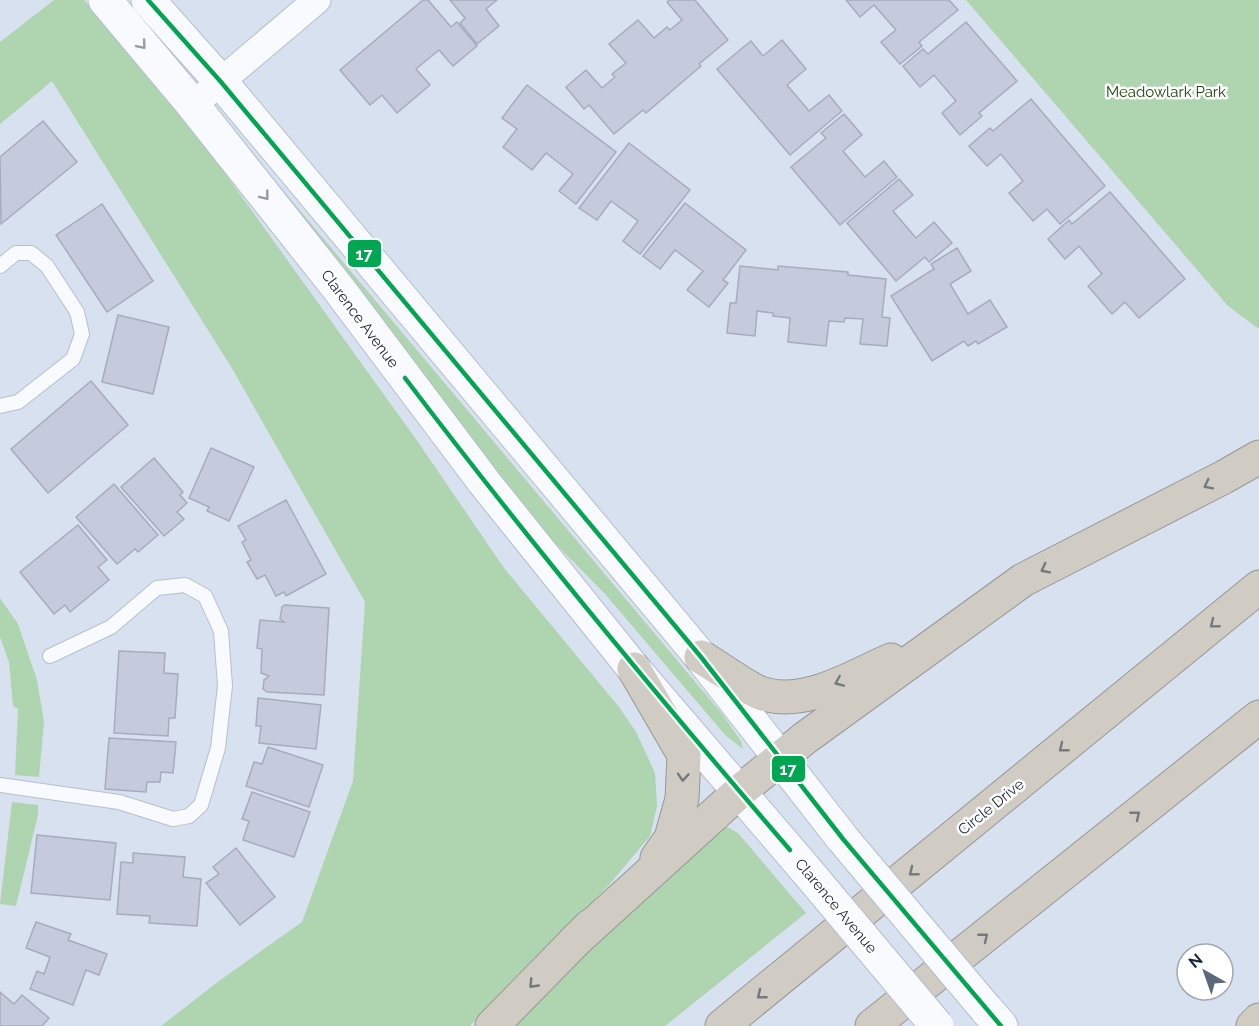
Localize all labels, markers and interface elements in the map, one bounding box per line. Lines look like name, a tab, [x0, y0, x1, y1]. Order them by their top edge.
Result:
one-way arrow	[135, 38, 146, 49]
park label: Meadowlark Park	[1106, 83, 1226, 101]
one-way arrow	[258, 189, 269, 200]
line badge: 17	[347, 239, 382, 268]
text: 17	[356, 245, 372, 264]
street label: Clarence Avenue	[317, 266, 403, 372]
one-way arrow	[1204, 478, 1214, 489]
one-way arrow	[1040, 562, 1051, 573]
one-way arrow	[1210, 617, 1221, 628]
one-way arrow	[834, 675, 845, 687]
one-way arrow	[1059, 741, 1070, 752]
line badge: 17	[771, 755, 806, 783]
text: 17	[780, 760, 796, 779]
one-way arrow	[677, 772, 690, 781]
street label: Circle Drive	[955, 775, 1028, 839]
one-way arrow	[1129, 812, 1140, 823]
street label: Clarence Avenue	[791, 855, 881, 957]
one-way arrow	[909, 865, 920, 876]
one-way arrow	[977, 934, 988, 945]
north arrow	[1175, 942, 1235, 1002]
text: N	[1185, 950, 1206, 972]
one-way arrow	[529, 977, 540, 987]
one-way arrow	[757, 987, 768, 998]

